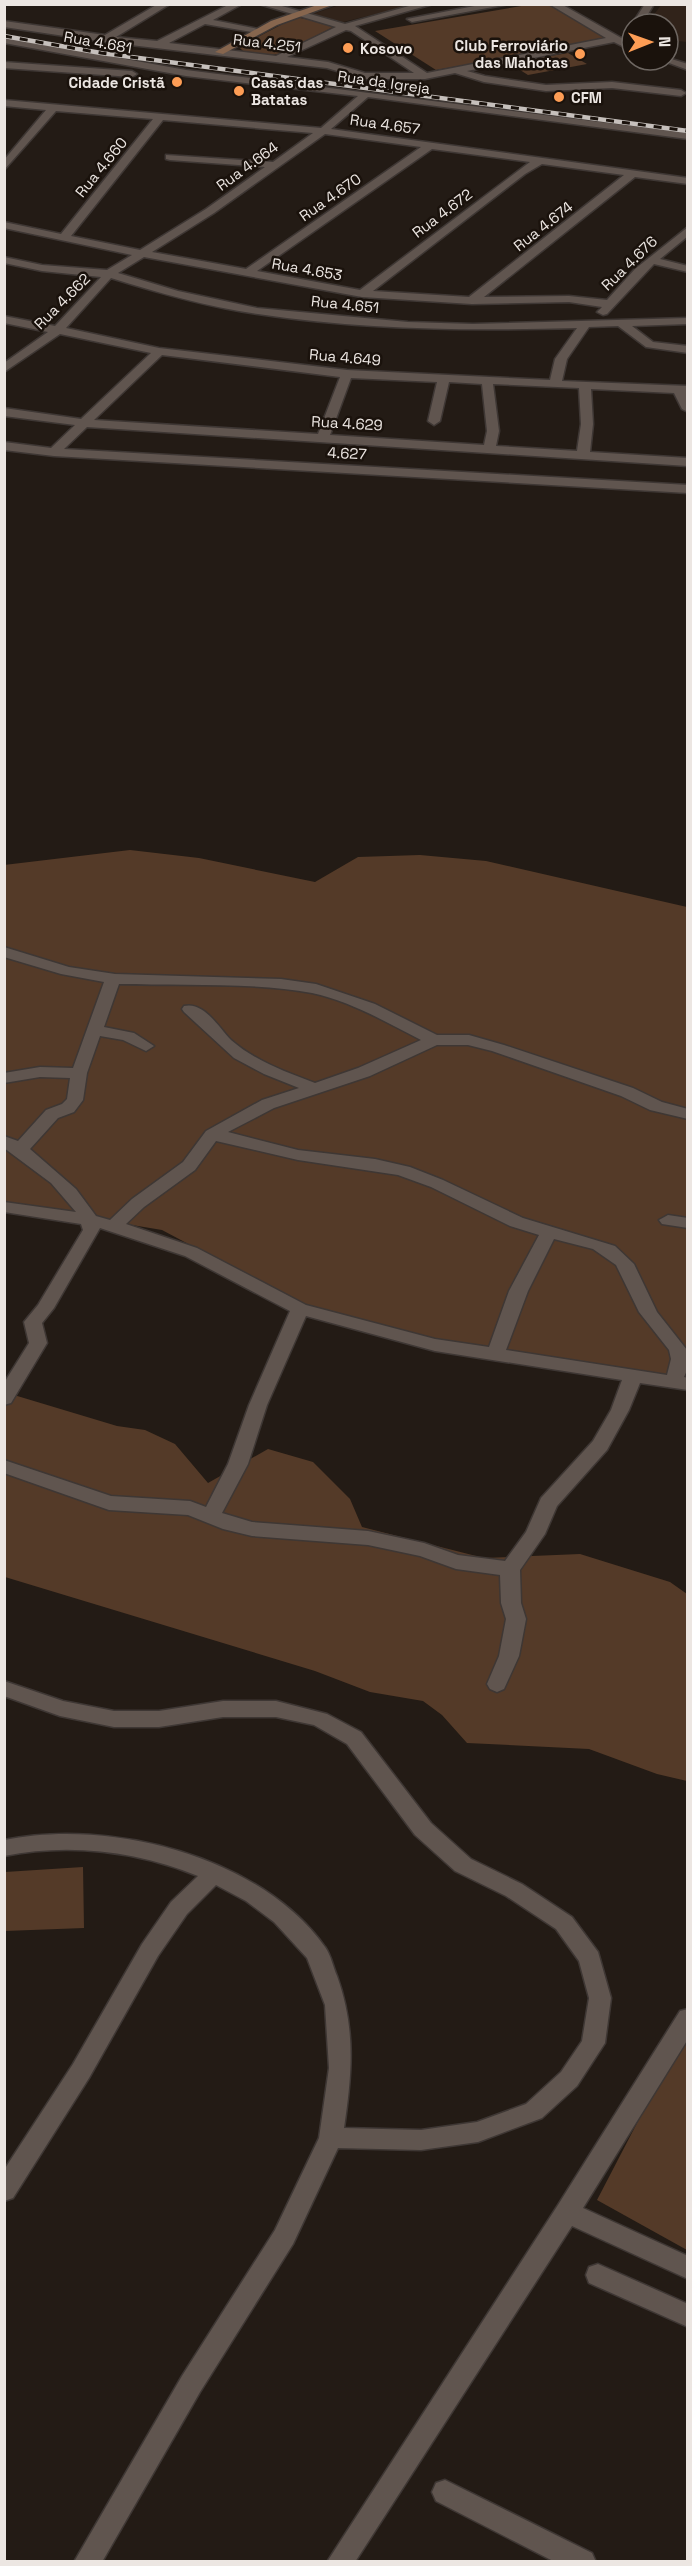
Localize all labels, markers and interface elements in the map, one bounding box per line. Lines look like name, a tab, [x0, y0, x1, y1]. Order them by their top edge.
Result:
north arrow	[620, 12, 680, 72]
street label: Rua 4.681	[62, 27, 134, 57]
street label: Rua 4.251	[232, 29, 302, 57]
place label: Club Ferroviário das Mahotas	[455, 36, 568, 72]
text: N	[654, 36, 675, 47]
place label: Kosovo	[360, 39, 412, 58]
marker: Kosovo	[341, 41, 355, 55]
marker: Club Ferroviário das Mahotas	[573, 47, 587, 61]
street label: Rua da Igreja	[337, 66, 432, 98]
place label: Cidade Cristã	[68, 73, 165, 92]
place label: Casas das Batatas	[251, 73, 324, 109]
marker: Cidade Cristã	[170, 75, 184, 89]
marker: Casas das Batatas	[232, 84, 246, 98]
place label: CFM	[571, 88, 602, 107]
marker: CFM	[552, 90, 566, 104]
street label: Rua 4.657	[349, 110, 421, 138]
street label: Rua 4.660	[71, 133, 131, 201]
street label: Rua 4.664	[212, 137, 282, 195]
street label: Rua 4.670	[295, 169, 365, 225]
street label: Rua 4.672	[408, 184, 476, 242]
street label: Rua 4.674	[510, 197, 576, 255]
street label: Rua 4.676	[597, 232, 661, 294]
street label: Rua 4.653	[270, 253, 344, 285]
street label: Rua 4.662	[30, 269, 94, 333]
street label: Rua 4.651	[310, 291, 380, 317]
street label: Rua 4.649	[308, 344, 382, 370]
street label: Rua 4.629	[311, 412, 383, 434]
street label: 4.627	[327, 442, 367, 464]

